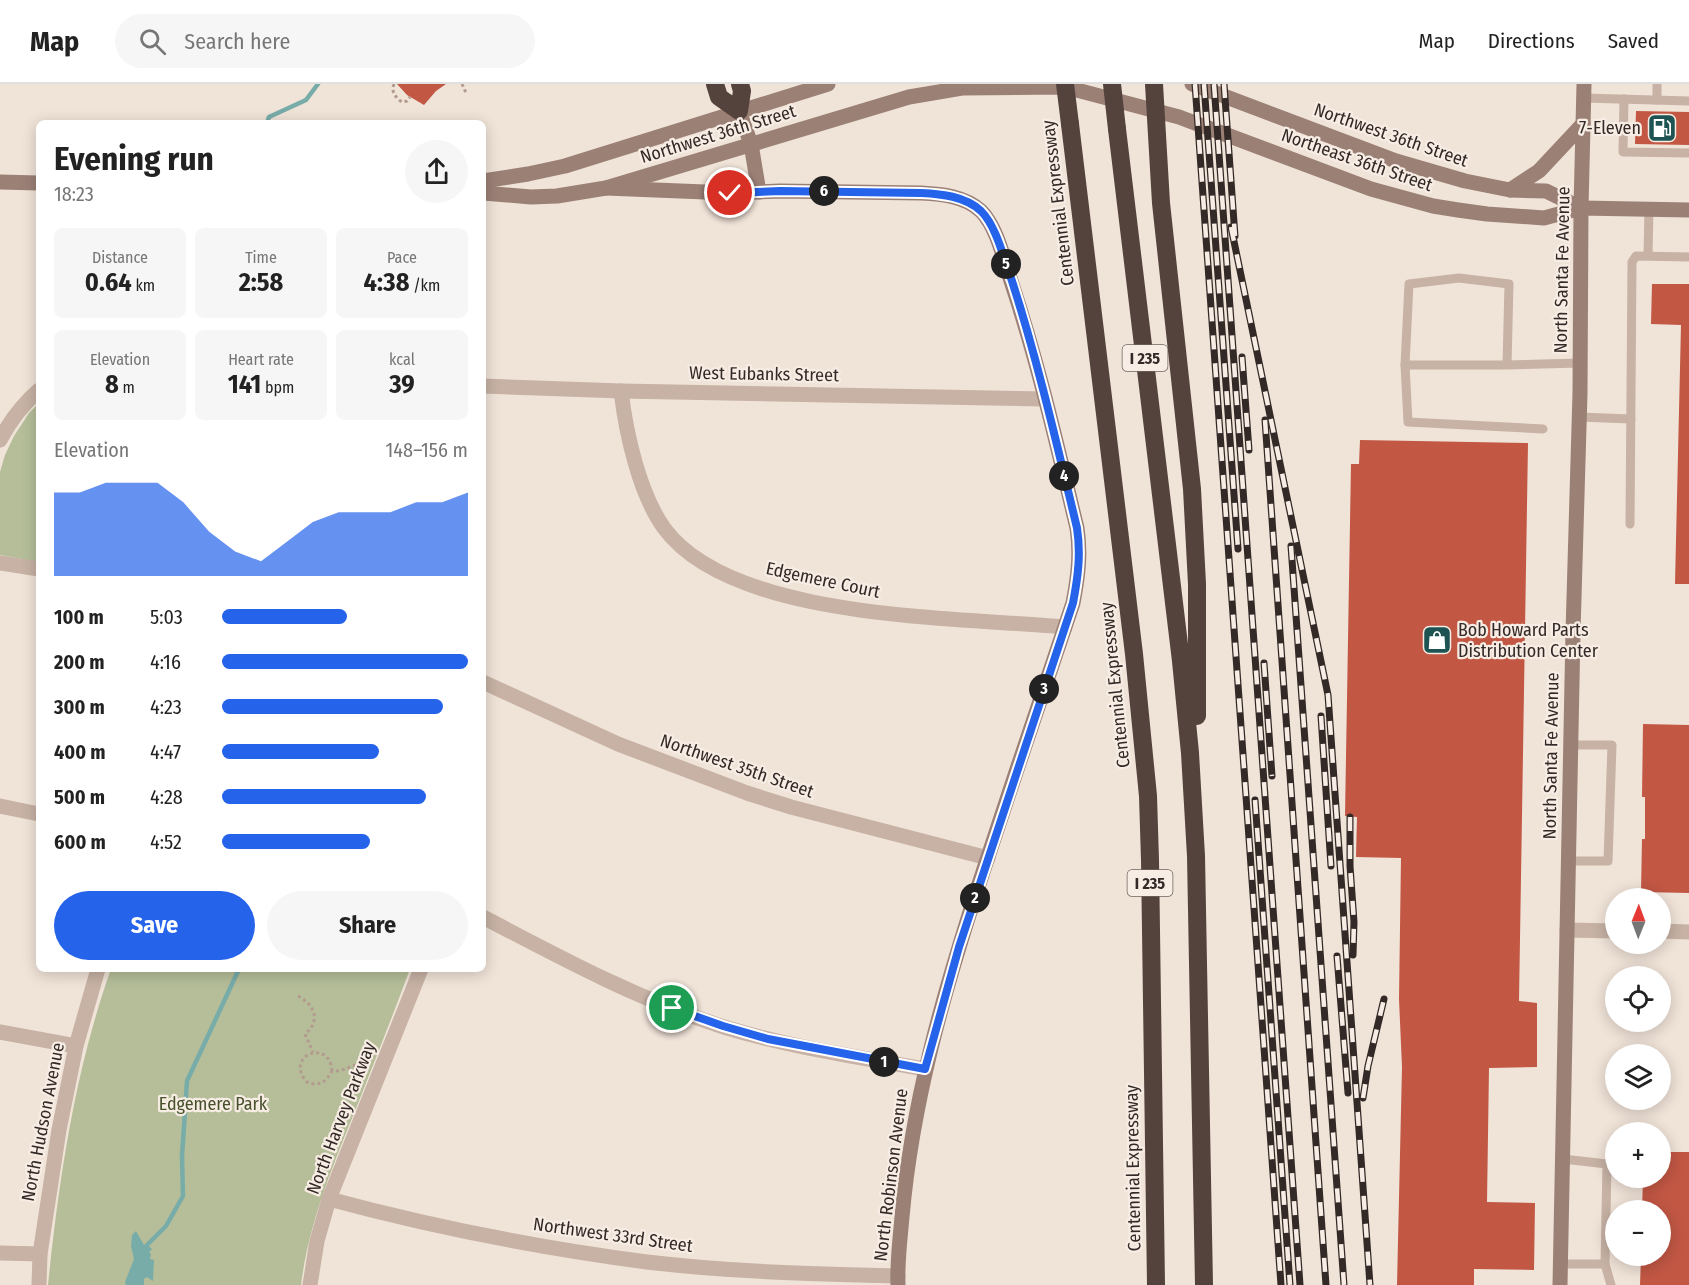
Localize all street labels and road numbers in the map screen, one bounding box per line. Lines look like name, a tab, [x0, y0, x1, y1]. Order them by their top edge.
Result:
street label: Northwest 36th Street	[1311, 98, 1471, 172]
street label: Northwest 36th Street	[638, 100, 799, 168]
street label: Centennial Expressway	[1037, 119, 1079, 287]
street label: Northeast 36th Street	[1279, 124, 1435, 196]
street label: North Santa Fe Avenue	[1550, 186, 1574, 354]
road number: I 235	[1122, 345, 1168, 371]
street label: West Eubanks Street	[689, 362, 839, 386]
street label: Edgemere Court	[764, 557, 882, 603]
street label: Centennial Expressway	[1095, 601, 1135, 769]
street label: North Santa Fe Avenue	[1539, 672, 1563, 840]
street label: Northwest 35th Street	[657, 729, 817, 803]
road number: I 235	[1128, 870, 1172, 896]
street label: North Harvey Parkway	[302, 1039, 380, 1197]
street label: North Hudson Avenue	[17, 1041, 69, 1203]
street label: Centennial Expressway	[1121, 1085, 1145, 1251]
street label: North Robinson Avenue	[869, 1087, 913, 1263]
street label: Northwest 33rd Street	[532, 1213, 694, 1257]

